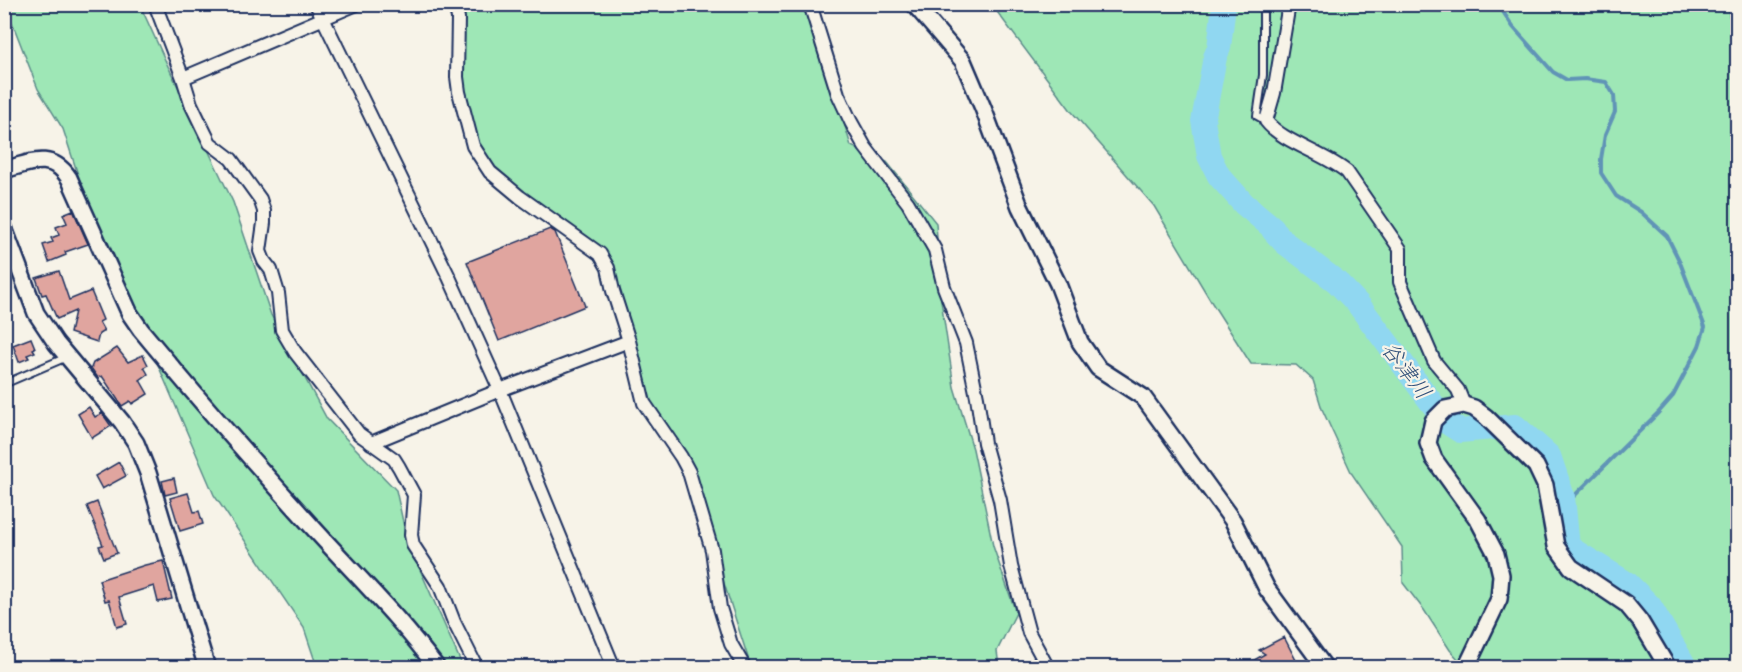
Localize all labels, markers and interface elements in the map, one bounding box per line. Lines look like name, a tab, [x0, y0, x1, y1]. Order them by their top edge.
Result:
water label: 谷津川	[1375, 335, 1438, 405]

